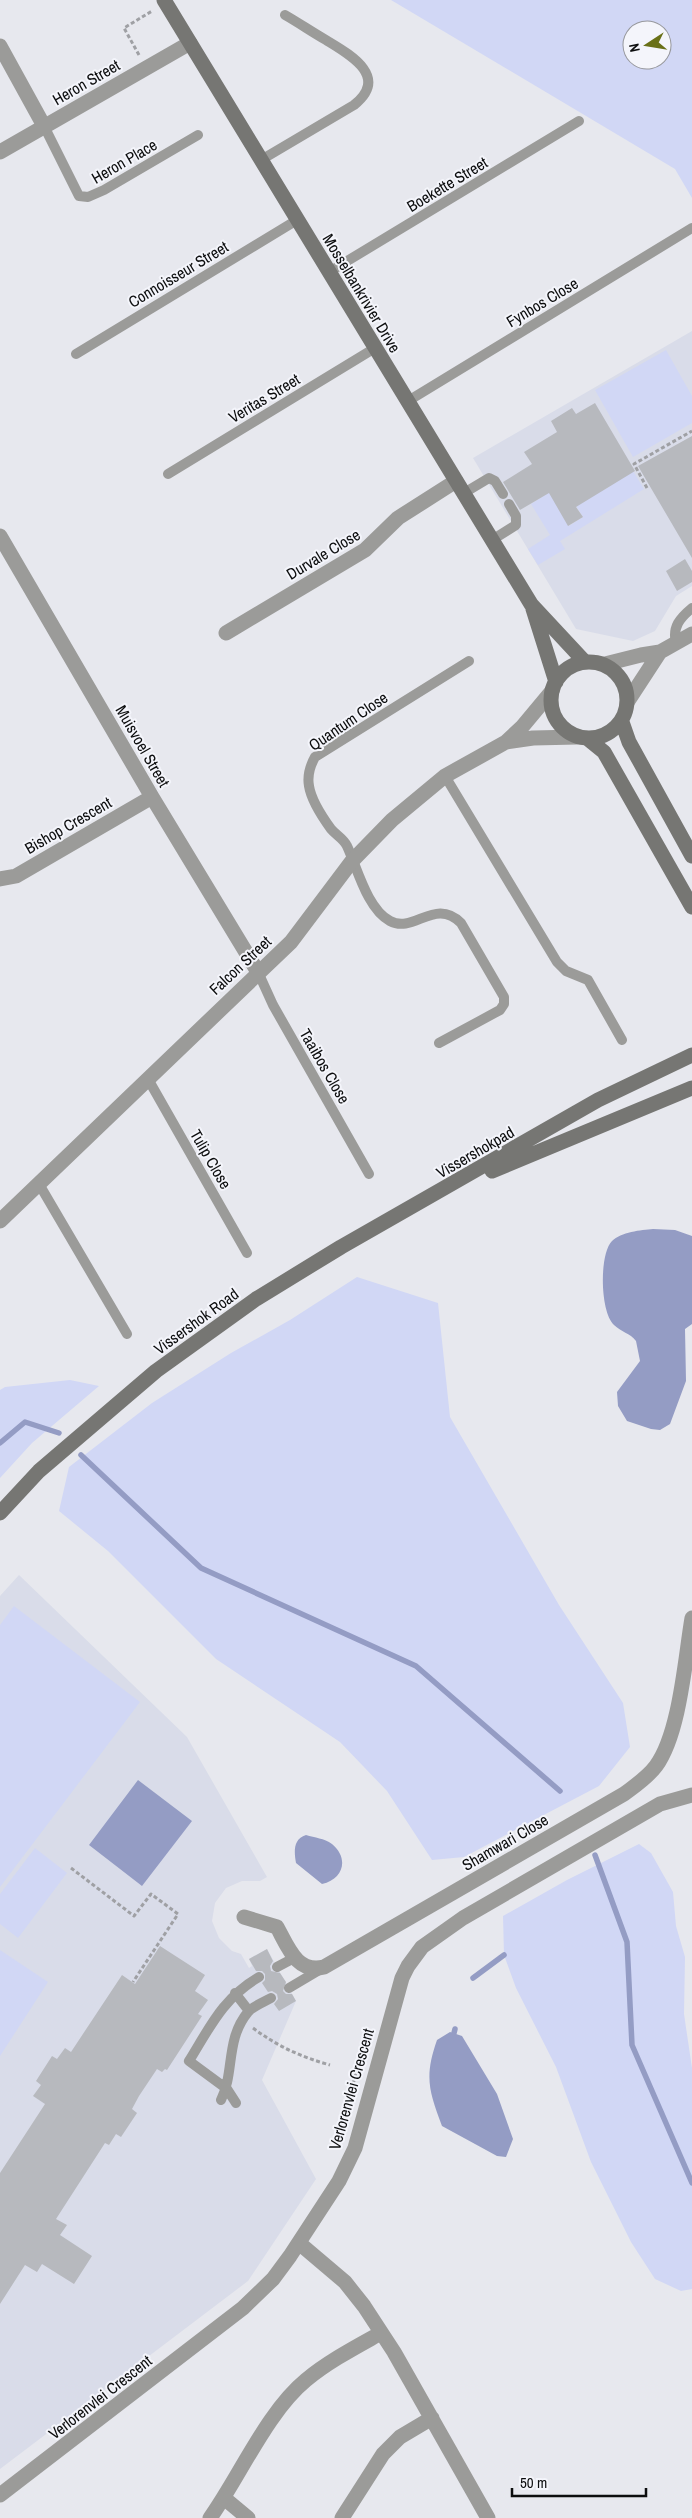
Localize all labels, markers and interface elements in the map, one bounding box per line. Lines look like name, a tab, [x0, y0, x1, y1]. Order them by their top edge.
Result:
north arrow	[622, 20, 672, 70]
text: N	[625, 42, 644, 54]
street label: Heron Street	[48, 54, 124, 110]
street label: Heron Place	[87, 133, 161, 189]
street label: Boekette Street	[403, 151, 492, 217]
street label: Mosselbankrivier Drive	[318, 230, 406, 356]
street label: Connoisseur Street	[124, 235, 232, 313]
street label: Fynbos Close	[502, 272, 582, 332]
street label: Veritas Street	[224, 368, 304, 428]
street label: Durvale Close	[282, 523, 364, 585]
street label: Quantum Close	[304, 686, 392, 756]
street label: Muisvoel Street	[111, 701, 175, 791]
street label: Bishop Crescent	[20, 791, 116, 859]
street label: Falcon Street	[204, 930, 276, 999]
street label: Taaibos Close	[295, 1024, 355, 1108]
street label: Vissershokpad	[432, 1121, 518, 1183]
street label: Tulip Close	[185, 1125, 237, 1193]
street label: Vissershok Road	[149, 1283, 243, 1359]
street label: Shamwari Close	[458, 1808, 552, 1876]
street label: Verlorenvlei Crescent	[323, 2025, 379, 2152]
street label: Verlorenvlei Crescent	[44, 2350, 156, 2444]
scale bar	[512, 2466, 646, 2498]
text: 50 m	[520, 2472, 547, 2493]

